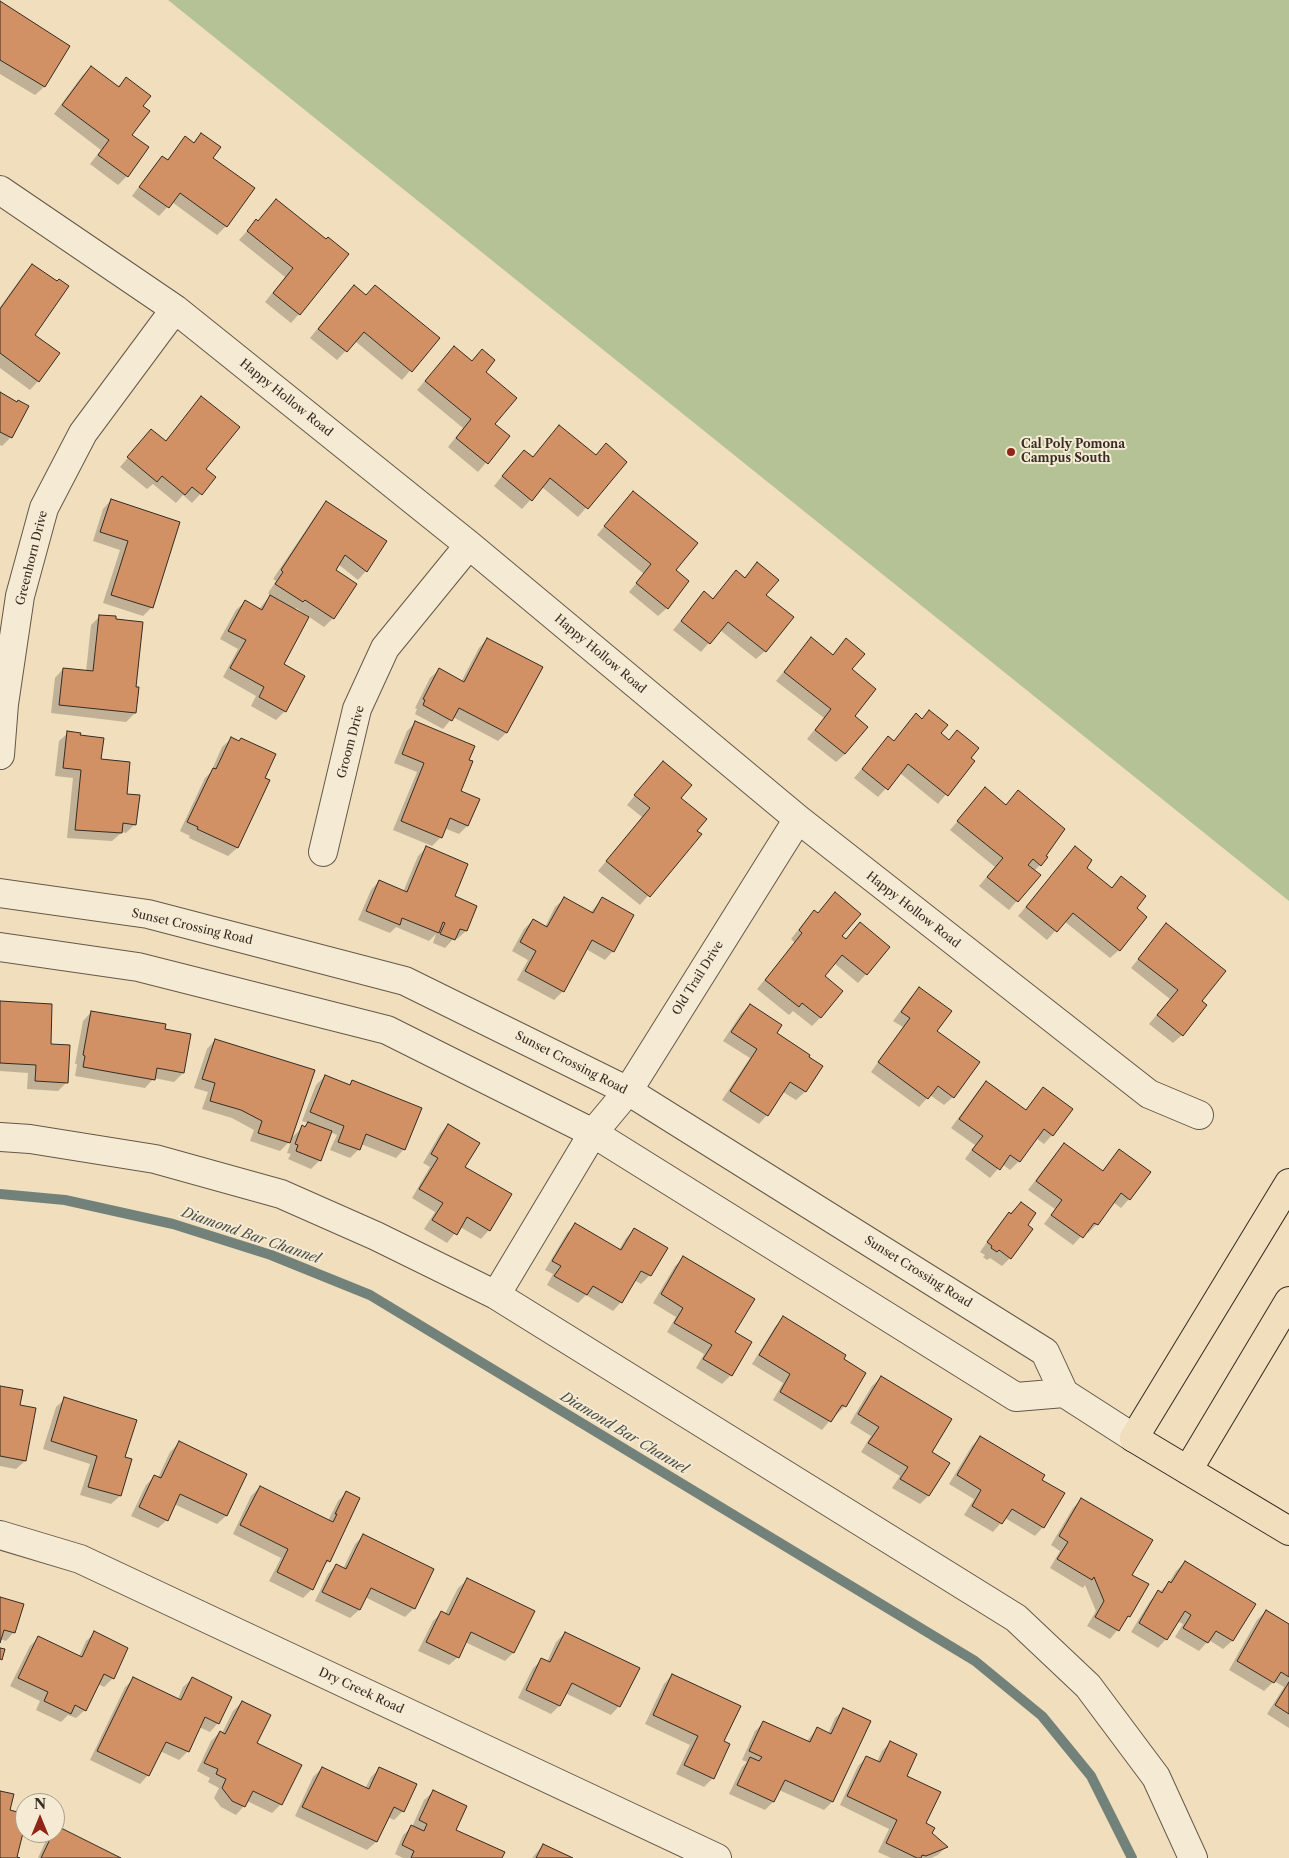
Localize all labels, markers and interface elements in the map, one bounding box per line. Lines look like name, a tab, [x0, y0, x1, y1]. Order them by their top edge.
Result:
street label: Happy Hollow Road	[237, 356, 335, 440]
place label: Cal Poly Pomona Campus South	[1021, 438, 1125, 466]
marker: Cal Poly Pomona Campus South	[1005, 446, 1017, 458]
street label: Greenhorn Drive	[13, 509, 51, 607]
street label: Happy Hollow Road	[551, 611, 649, 697]
street label: Groom Drive	[334, 704, 368, 780]
street label: Happy Hollow Road	[863, 869, 963, 951]
street label: Sunset Crossing Road	[130, 906, 254, 948]
street label: Old Trail Drive	[669, 938, 727, 1018]
street label: Sunset Crossing Road	[513, 1028, 629, 1098]
water label: Diamond Bar Channel	[179, 1204, 323, 1268]
street label: Sunset Crossing Road	[862, 1233, 974, 1311]
water label: Diamond Bar Channel	[557, 1388, 691, 1478]
street label: Dry Creek Road	[316, 1665, 406, 1717]
north arrow	[15, 1793, 65, 1843]
text: N	[34, 1795, 46, 1813]

